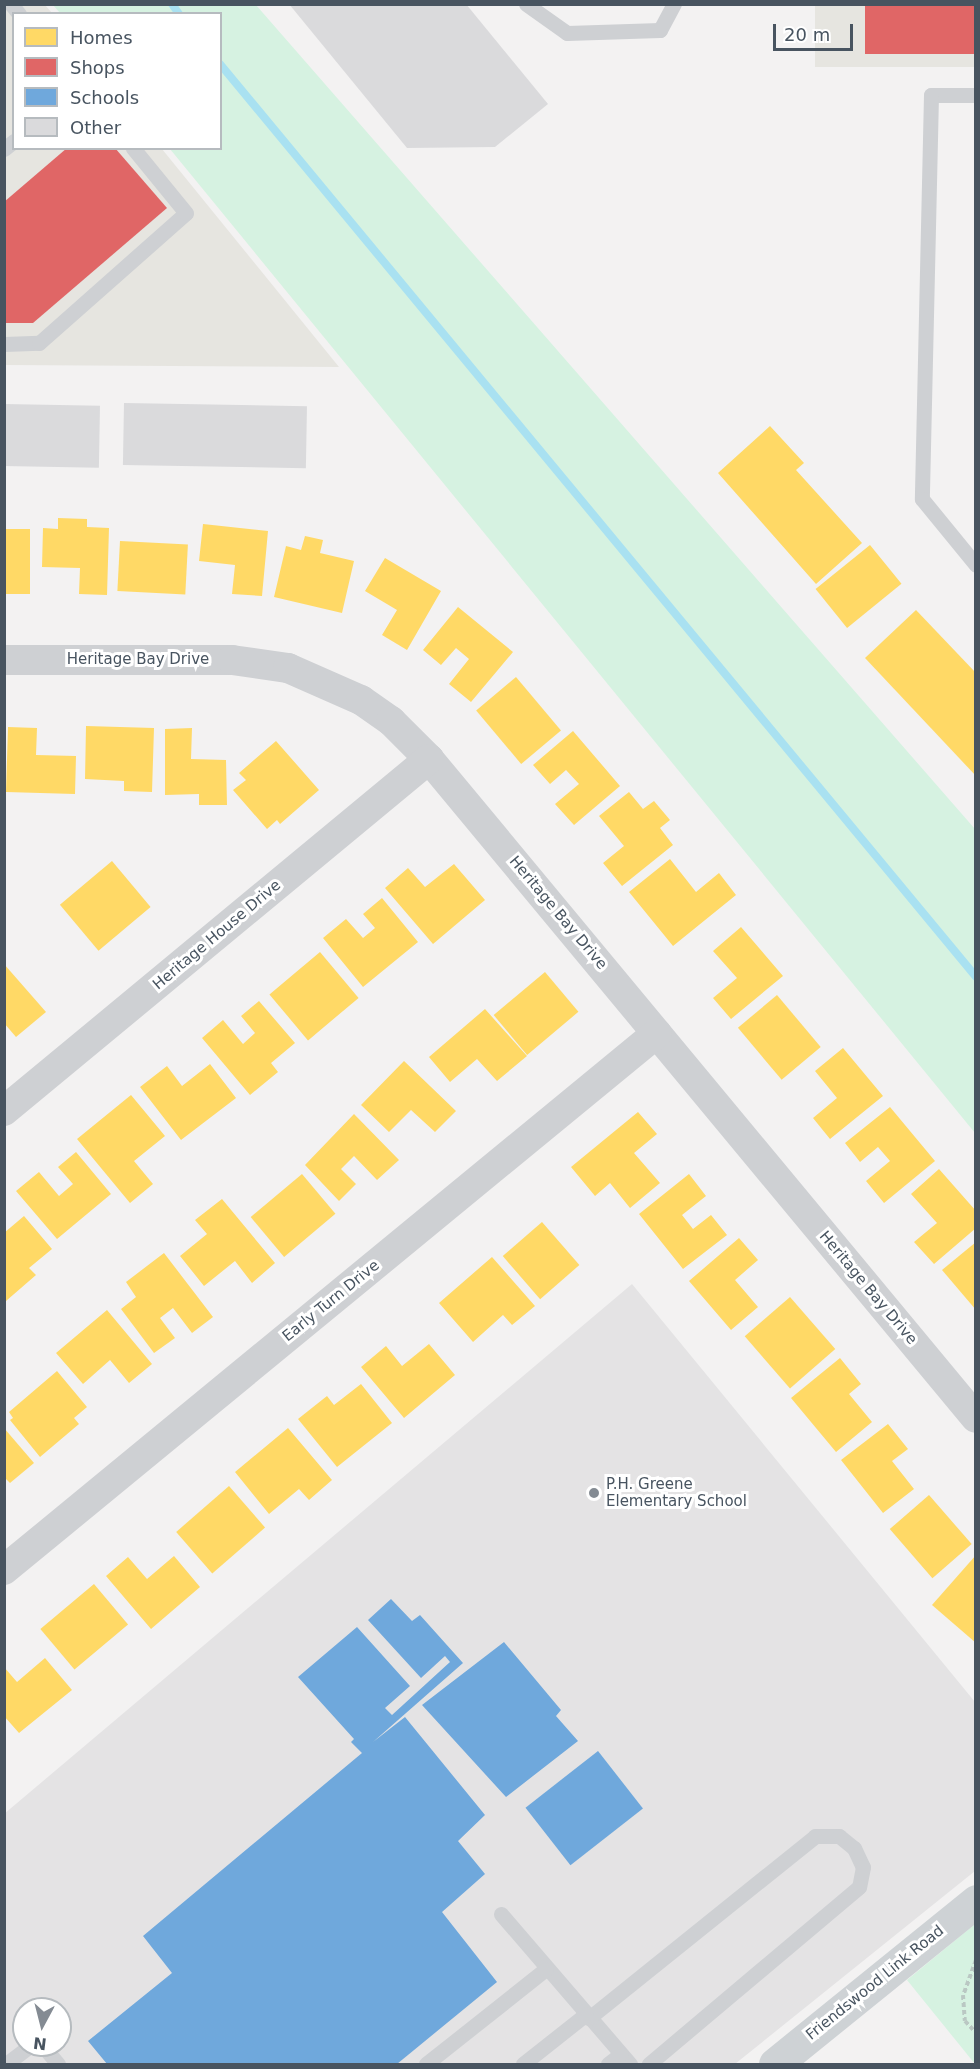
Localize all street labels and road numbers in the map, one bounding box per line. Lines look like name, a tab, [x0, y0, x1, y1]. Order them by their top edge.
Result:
street label: Heritage Bay Drive	[67, 651, 209, 669]
street label: Heritage Bay Drive	[505, 853, 611, 973]
street label: Heritage House Drive	[149, 876, 285, 994]
street label: Heritage Bay Drive	[815, 1228, 921, 1348]
street label: Early Turn Drive	[279, 1256, 383, 1346]
street label: Friendswood Link Road	[803, 1922, 947, 2044]

